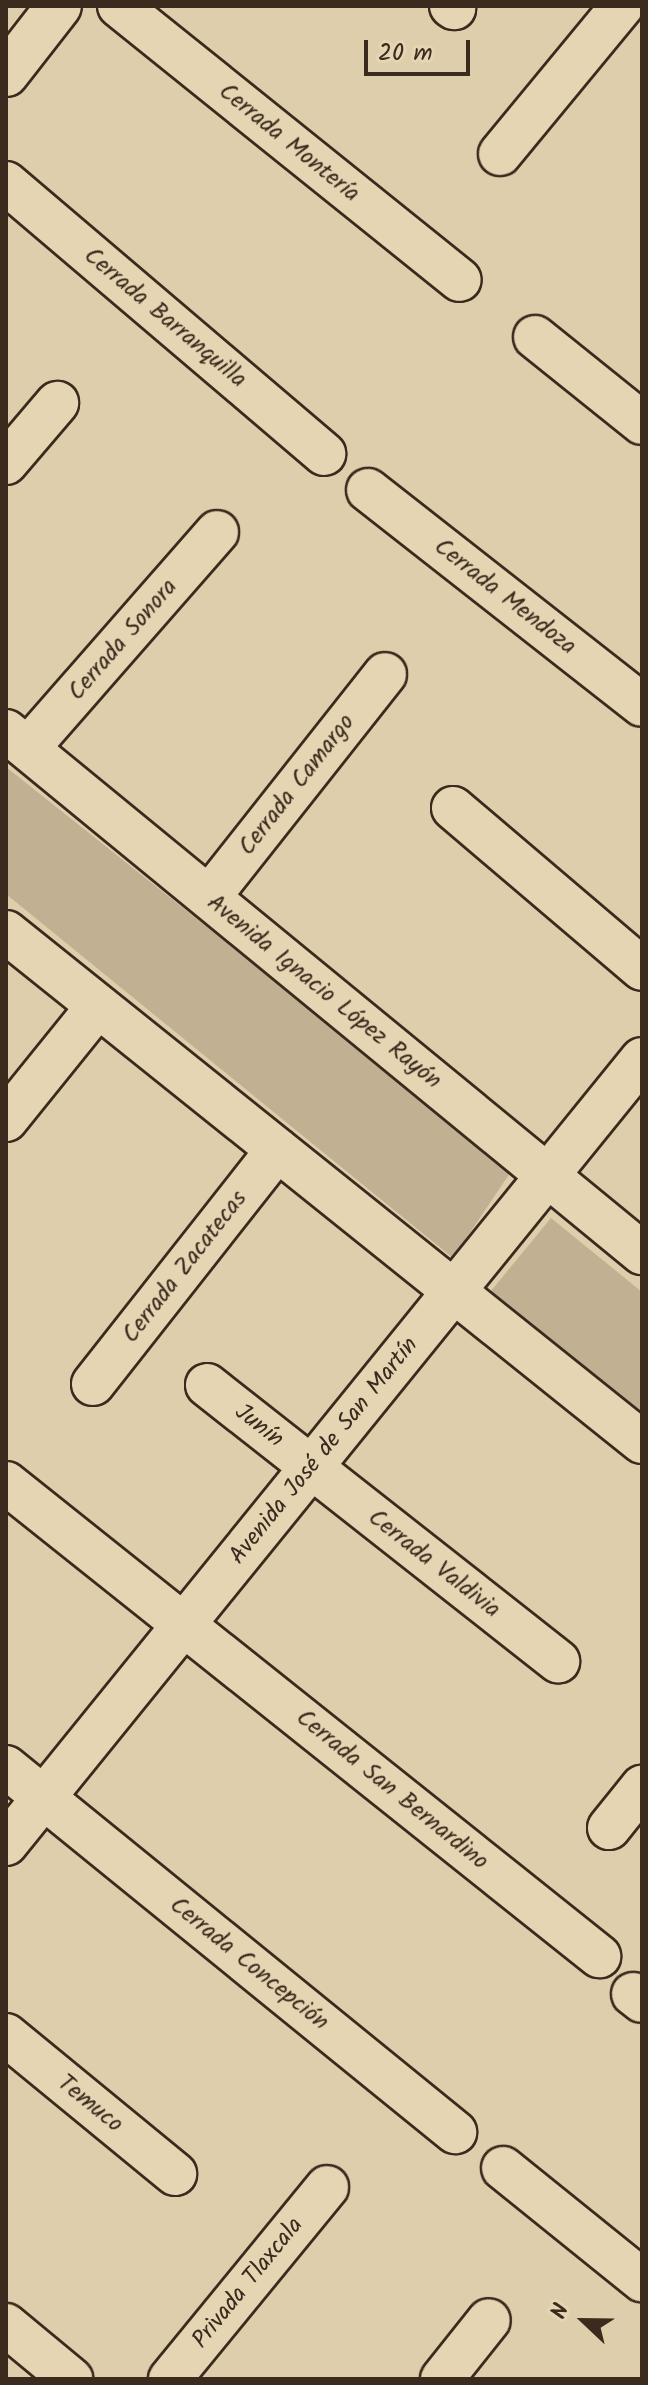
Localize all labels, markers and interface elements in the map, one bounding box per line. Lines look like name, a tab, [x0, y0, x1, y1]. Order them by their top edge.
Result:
scale bar	[368, 24, 474, 74]
text: 20 m	[378, 34, 433, 73]
street label: Cerrada Montería	[213, 77, 365, 209]
street label: Cerrada Barranquilla	[78, 242, 252, 394]
street label: Cerrada Mendoza	[428, 533, 582, 661]
street label: Cerrada Sonora	[62, 573, 184, 707]
street label: Cerrada Camargo	[233, 709, 361, 861]
street label: Avenida Ignacio López Rayón	[201, 889, 447, 1095]
street label: Cerrada Zacatecas	[117, 1185, 253, 1349]
street label: Avenida José de San Martín	[223, 1332, 425, 1570]
street label: Junín	[229, 1398, 289, 1454]
street label: Cerrada Valdivia	[362, 1503, 506, 1625]
street label: Cerrada San Bernardino	[290, 1704, 494, 1876]
street label: Cerrada Concepción	[164, 1891, 334, 2037]
street label: Temuco	[51, 2069, 129, 2139]
street label: Privada Tlaxcala	[186, 2212, 310, 2354]
north arrow	[544, 2281, 624, 2361]
text: N	[542, 2299, 580, 2325]

